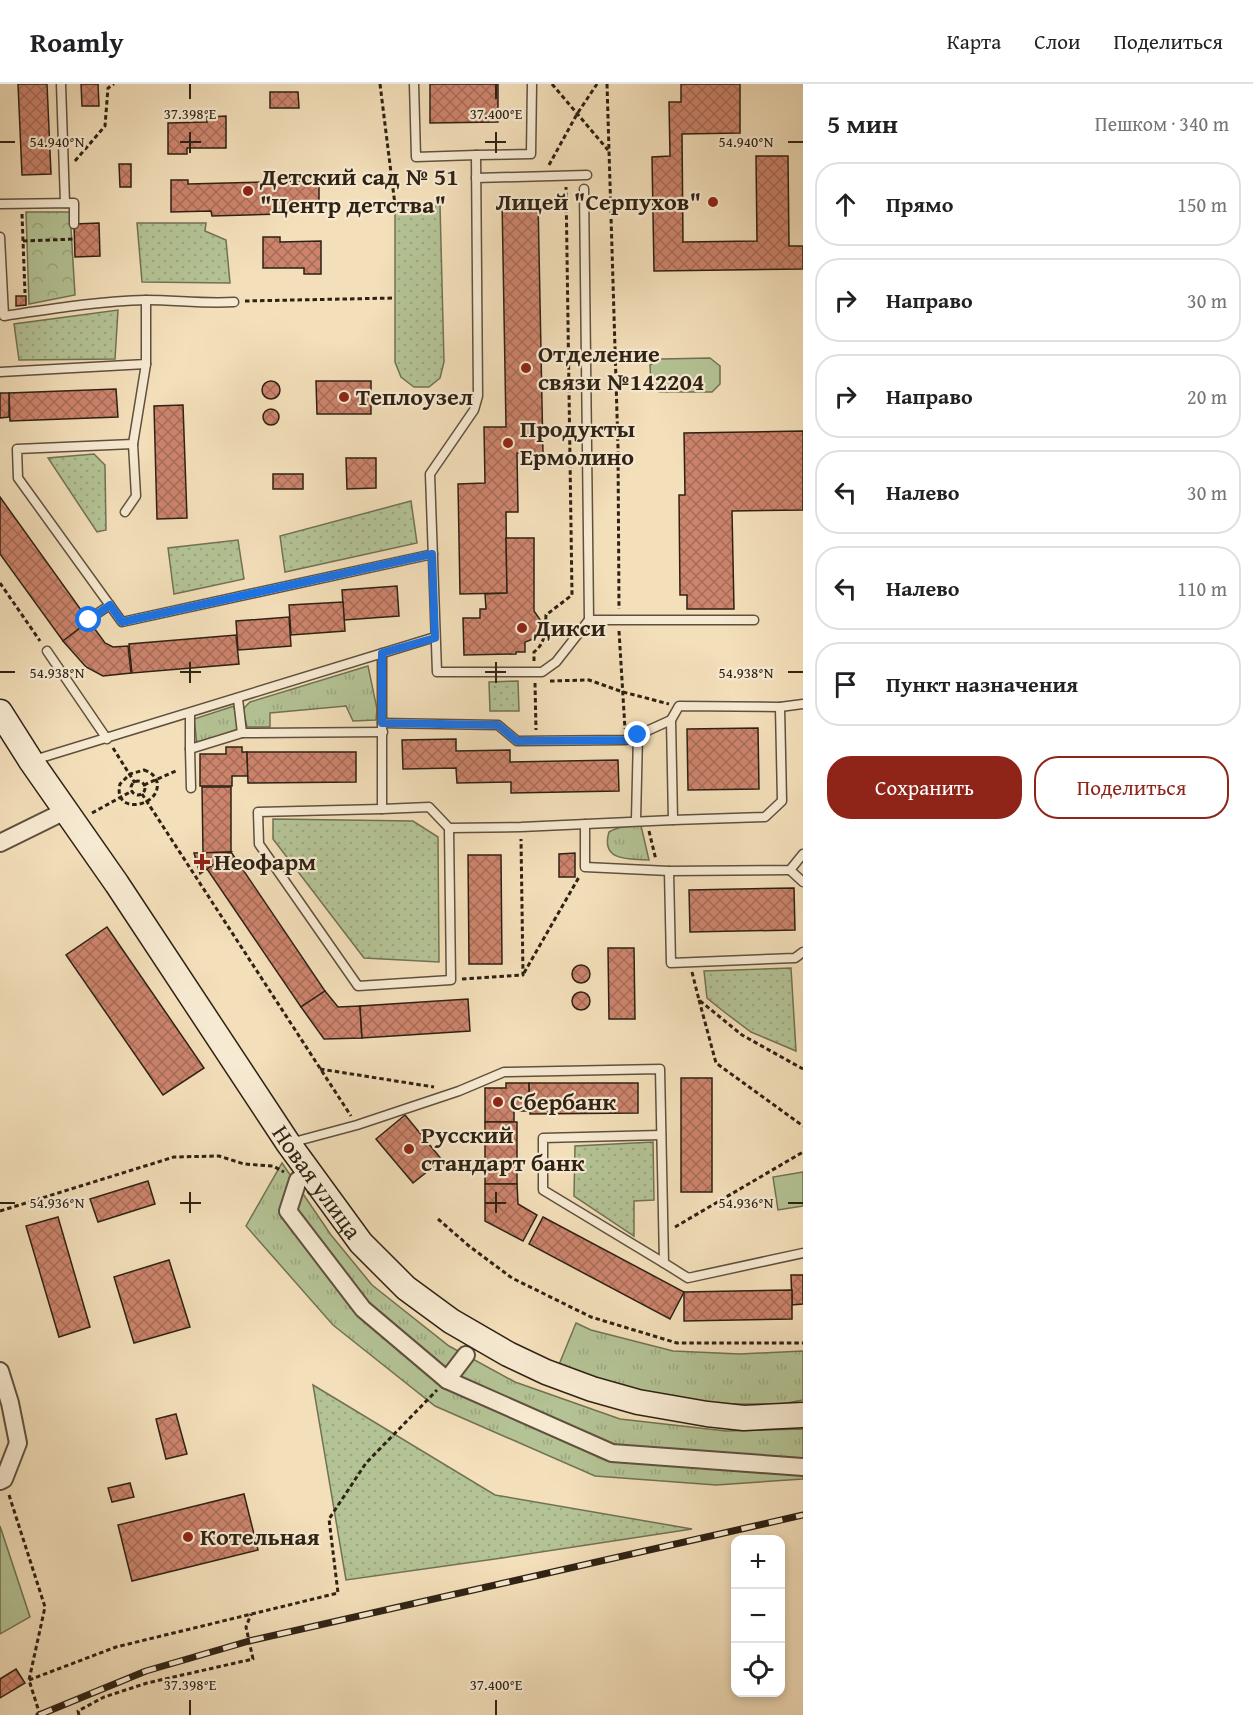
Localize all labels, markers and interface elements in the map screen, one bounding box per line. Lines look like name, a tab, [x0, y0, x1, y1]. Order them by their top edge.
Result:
text: Roamly	[30, 21, 124, 62]
text: Карта	[947, 26, 1001, 57]
text: Слои	[1034, 26, 1080, 57]
text: Поделиться	[1113, 26, 1223, 57]
text: 37.398°E	[164, 103, 217, 124]
text: 37.400°E	[470, 103, 523, 124]
text: 5 мин	[827, 104, 898, 143]
text: Пешком · 340 m	[1095, 109, 1229, 138]
text: 54.940°N	[30, 131, 85, 152]
text: 54.940°N	[719, 131, 774, 152]
place label: Детский сад № 51 "Центр детства"	[259, 159, 459, 222]
marker: Детский сад № 51 "Центр детства"	[241, 184, 255, 198]
place label: Лицей "Серпухов"	[495, 184, 701, 219]
icon: ahead	[829, 188, 862, 221]
text: Прямо	[886, 188, 953, 220]
text: 150 m	[1177, 190, 1227, 219]
marker: Лицей "Серпухов"	[706, 195, 720, 209]
icon: right	[829, 284, 862, 317]
text: Направо	[886, 284, 973, 316]
text: 30 m	[1187, 286, 1227, 315]
place label: Отделение связи №142204	[538, 336, 704, 399]
marker: Отделение связи №142204	[519, 361, 533, 375]
place label: Теплоузел	[356, 379, 473, 414]
icon: right	[829, 380, 862, 413]
text: Направо	[886, 380, 973, 412]
text: 20 m	[1187, 382, 1227, 411]
marker: Теплоузел	[337, 390, 351, 404]
place label: Продукты Ермолино	[520, 411, 636, 474]
marker: Продукты Ермолино	[501, 436, 515, 450]
icon: left	[829, 476, 862, 509]
text: Налево	[886, 476, 959, 508]
text: 30 m	[1187, 478, 1227, 507]
icon: left	[829, 572, 862, 605]
text: Налево	[886, 572, 959, 604]
text: 110 m	[1177, 574, 1227, 603]
route start	[75, 606, 101, 632]
place label: Дикси	[533, 610, 606, 645]
marker: Дикси	[515, 621, 529, 635]
text: 54.938°N	[30, 662, 85, 683]
text: 54.938°N	[719, 662, 774, 683]
icon: arrive	[829, 668, 862, 701]
text: Пункт назначения	[886, 668, 1078, 700]
route end	[624, 721, 650, 747]
button: Сохранить	[827, 756, 1022, 819]
button: Поделиться	[1034, 756, 1229, 819]
place label: Неофарм	[214, 844, 316, 879]
marker: Неофарм	[195, 855, 209, 869]
place label: Сбербанк	[510, 1084, 616, 1119]
marker: Сбербанк	[491, 1095, 505, 1109]
place label: Русский стандарт банк	[421, 1117, 585, 1180]
street label: Новая улица	[264, 1118, 371, 1247]
marker: Русский стандарт банк	[402, 1142, 416, 1156]
text: 54.936°N	[30, 1192, 85, 1213]
text: 54.936°N	[719, 1192, 774, 1213]
place label: Котельная	[200, 1519, 320, 1554]
marker: Котельная	[181, 1530, 195, 1544]
map controls	[731, 1535, 785, 1697]
button: +	[731, 1535, 785, 1589]
button: −	[731, 1589, 785, 1643]
button: locate	[731, 1643, 785, 1697]
text: 37.398°E	[164, 1674, 217, 1695]
text: 37.400°E	[470, 1674, 523, 1695]

